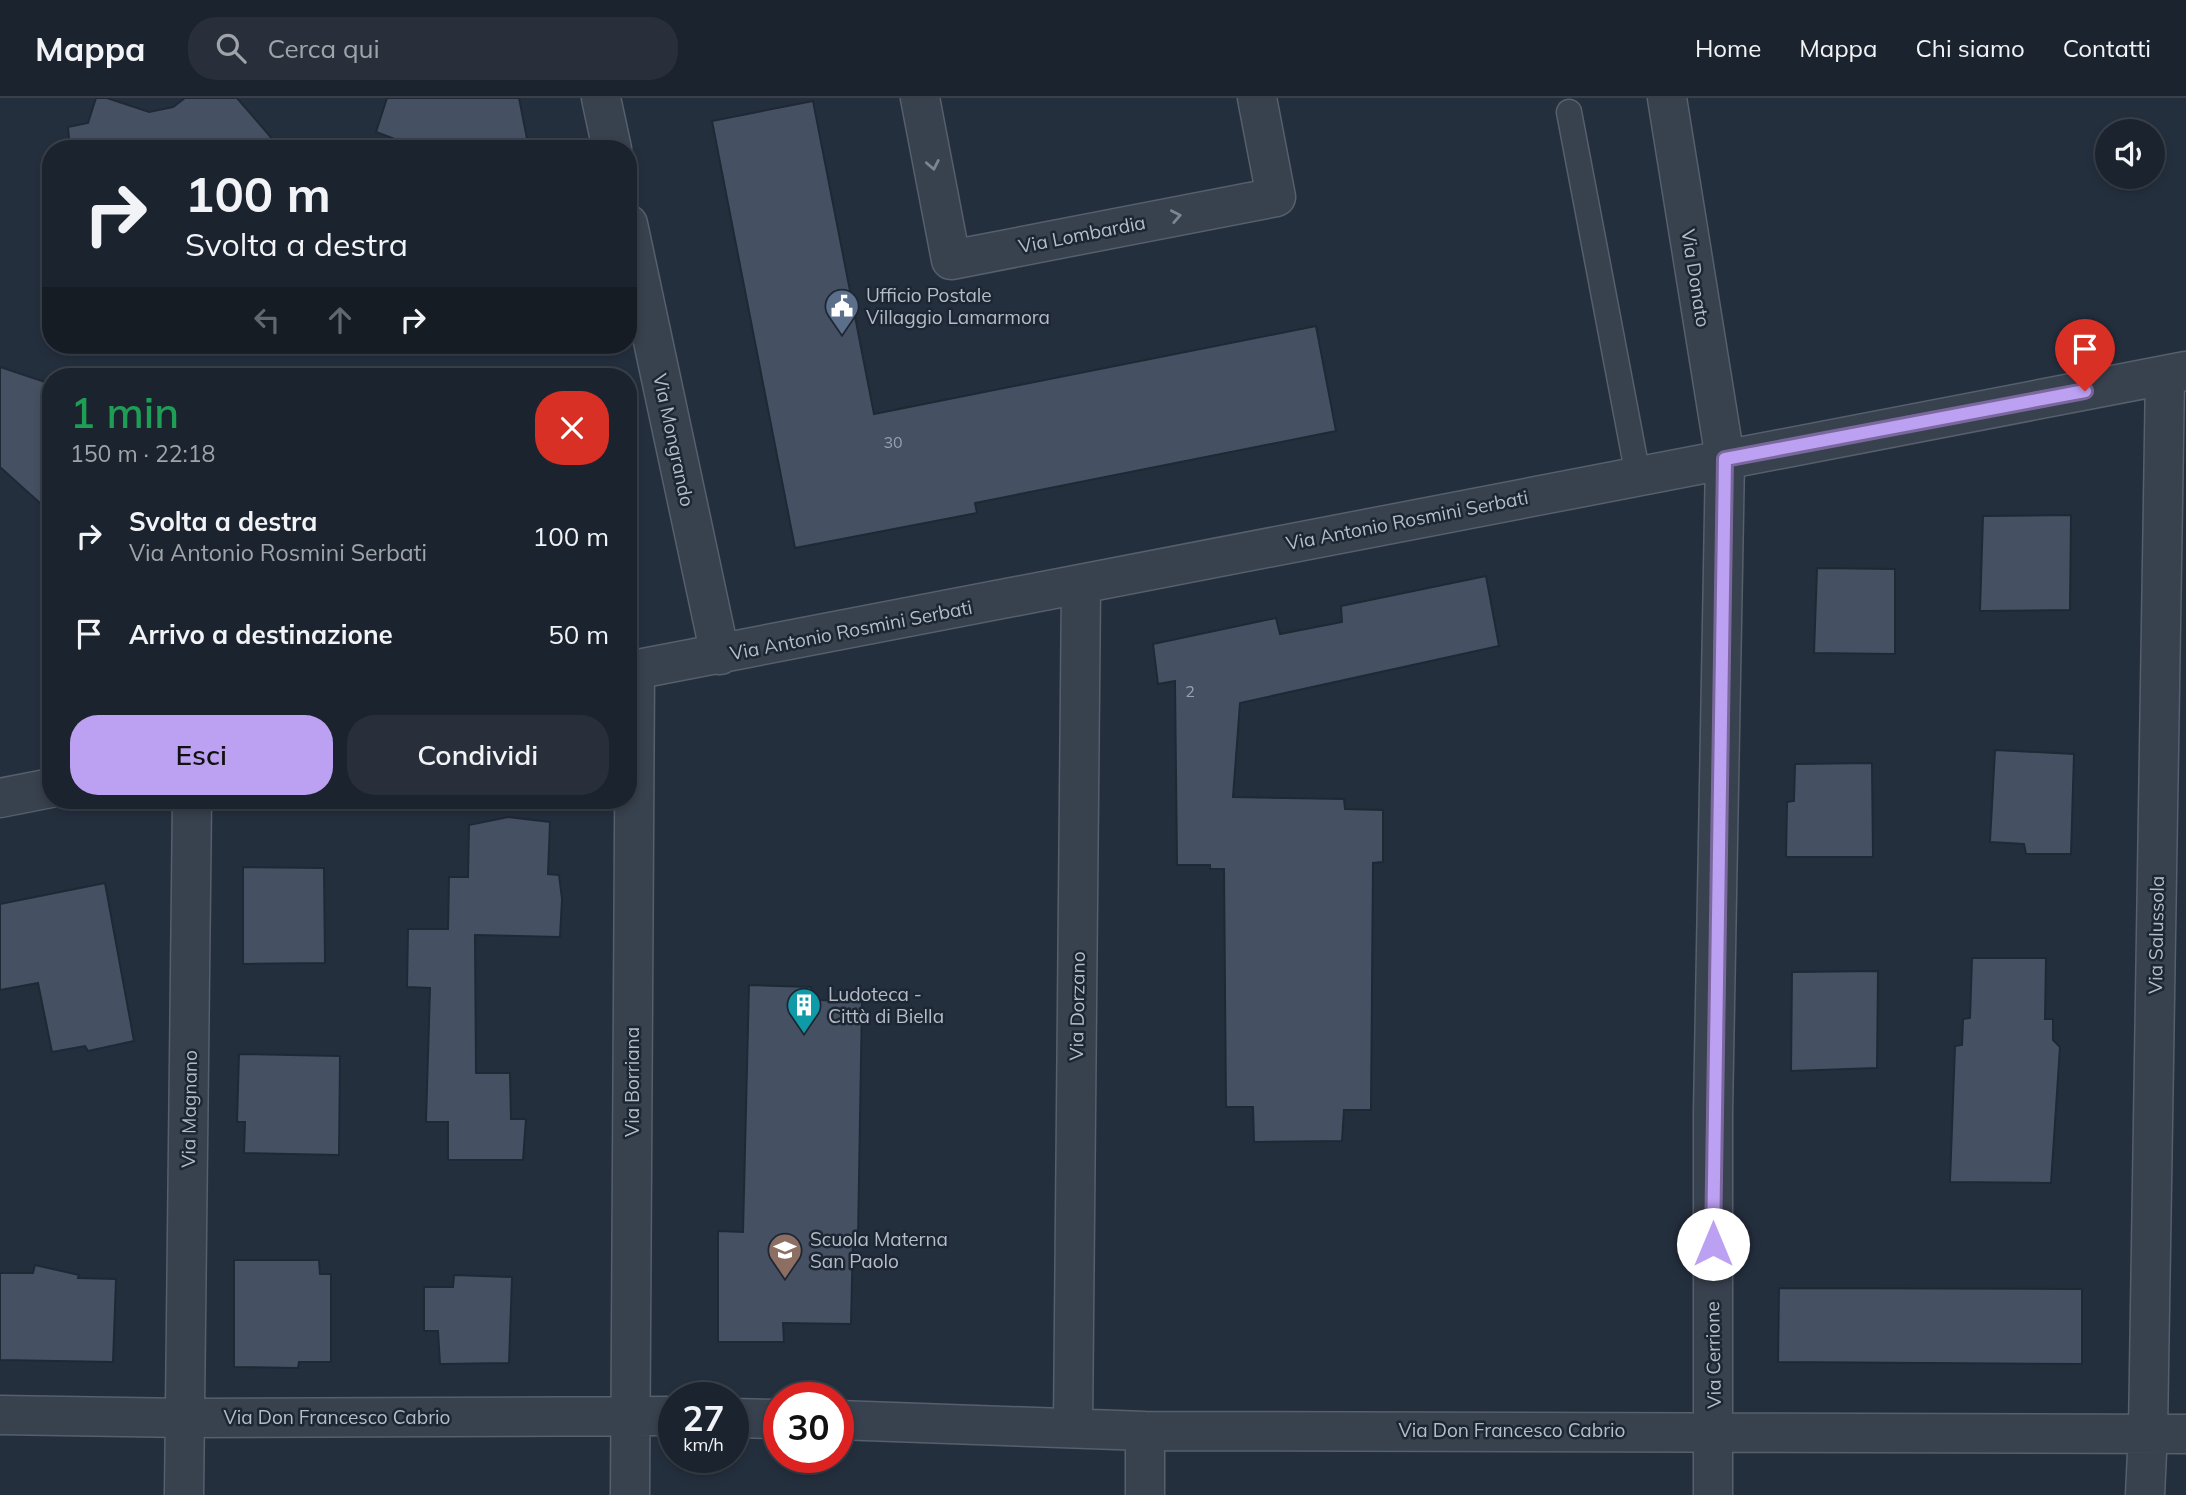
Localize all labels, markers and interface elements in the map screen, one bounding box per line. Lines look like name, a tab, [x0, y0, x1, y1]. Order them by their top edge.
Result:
search box	[188, 17, 678, 80]
text: Mappa	[35, 28, 146, 69]
icon: search	[212, 29, 250, 67]
text: Cerca qui	[268, 32, 380, 65]
text: Home	[1695, 33, 1761, 63]
text: Mappa	[1799, 33, 1877, 63]
text: Chi siamo	[1915, 33, 2025, 63]
text: Contatti	[2063, 33, 2151, 63]
map controls	[2095, 119, 2165, 189]
button: sound	[2095, 119, 2165, 189]
one-way arrow	[924, 159, 939, 171]
text: 100 m	[185, 163, 331, 224]
icon: right	[70, 168, 161, 259]
one-way arrow	[1170, 209, 1182, 224]
street label: Via Lombardia	[1016, 210, 1148, 258]
text: Svolta a destra	[185, 224, 408, 264]
street label: Via Donato	[1676, 227, 1716, 329]
place label: Ufficio Postale Villaggio Lamarmora	[866, 283, 1050, 329]
public building icon: Ufficio Postale Villaggio Lamarmora	[823, 287, 861, 336]
icon: left	[248, 301, 286, 339]
icon: ahead	[321, 301, 359, 339]
icon: right	[394, 301, 432, 339]
pin	[2055, 319, 2115, 391]
icon: arrive	[2066, 330, 2104, 368]
street label: Via Mongrando	[648, 371, 700, 509]
text: 1 min	[70, 386, 179, 439]
button: close	[535, 391, 609, 465]
house number: 30	[883, 432, 903, 452]
text: 150 m · 22:18	[70, 439, 215, 468]
street label: Via Antonio Rosmini Serbati	[1284, 485, 1530, 555]
text: Svolta a destra	[129, 505, 317, 538]
icon: right	[70, 517, 108, 555]
text: 100 m	[533, 520, 609, 553]
text: Via Antonio Rosmini Serbati	[129, 538, 427, 567]
street label: Via Antonio Rosmini Serbati	[728, 595, 974, 665]
icon: arrive	[70, 615, 108, 653]
text: Arrivo a destinazione	[129, 618, 393, 651]
text: 50 m	[548, 618, 609, 651]
house number: 2	[1185, 681, 1195, 701]
button: Esci	[70, 715, 333, 795]
button: Condividi	[347, 715, 609, 795]
street label: Via Salussola	[2143, 876, 2169, 994]
street label: Via Dorzano	[1064, 951, 1090, 1061]
place label: Ludoteca - Città di Biella	[828, 982, 944, 1028]
building icon: Ludoteca - Città di Biella	[785, 986, 823, 1035]
street label: Via Borriana	[620, 1027, 644, 1137]
street label: Via Magnano	[176, 1050, 202, 1168]
position arrow	[1676, 1207, 1750, 1281]
place label: Scuola Materna San Paolo	[810, 1227, 948, 1273]
school or university icon: Scuola Materna San Paolo	[766, 1231, 804, 1280]
street label: Via Cerrione	[1700, 1301, 1726, 1409]
speed limit sign: 30	[763, 1382, 854, 1473]
text: 27	[682, 1396, 725, 1440]
street label: Via Don Francesco Cabrio	[224, 1405, 450, 1429]
street label: Via Don Francesco Cabrio	[1399, 1418, 1625, 1442]
text: km/h	[683, 1433, 724, 1456]

